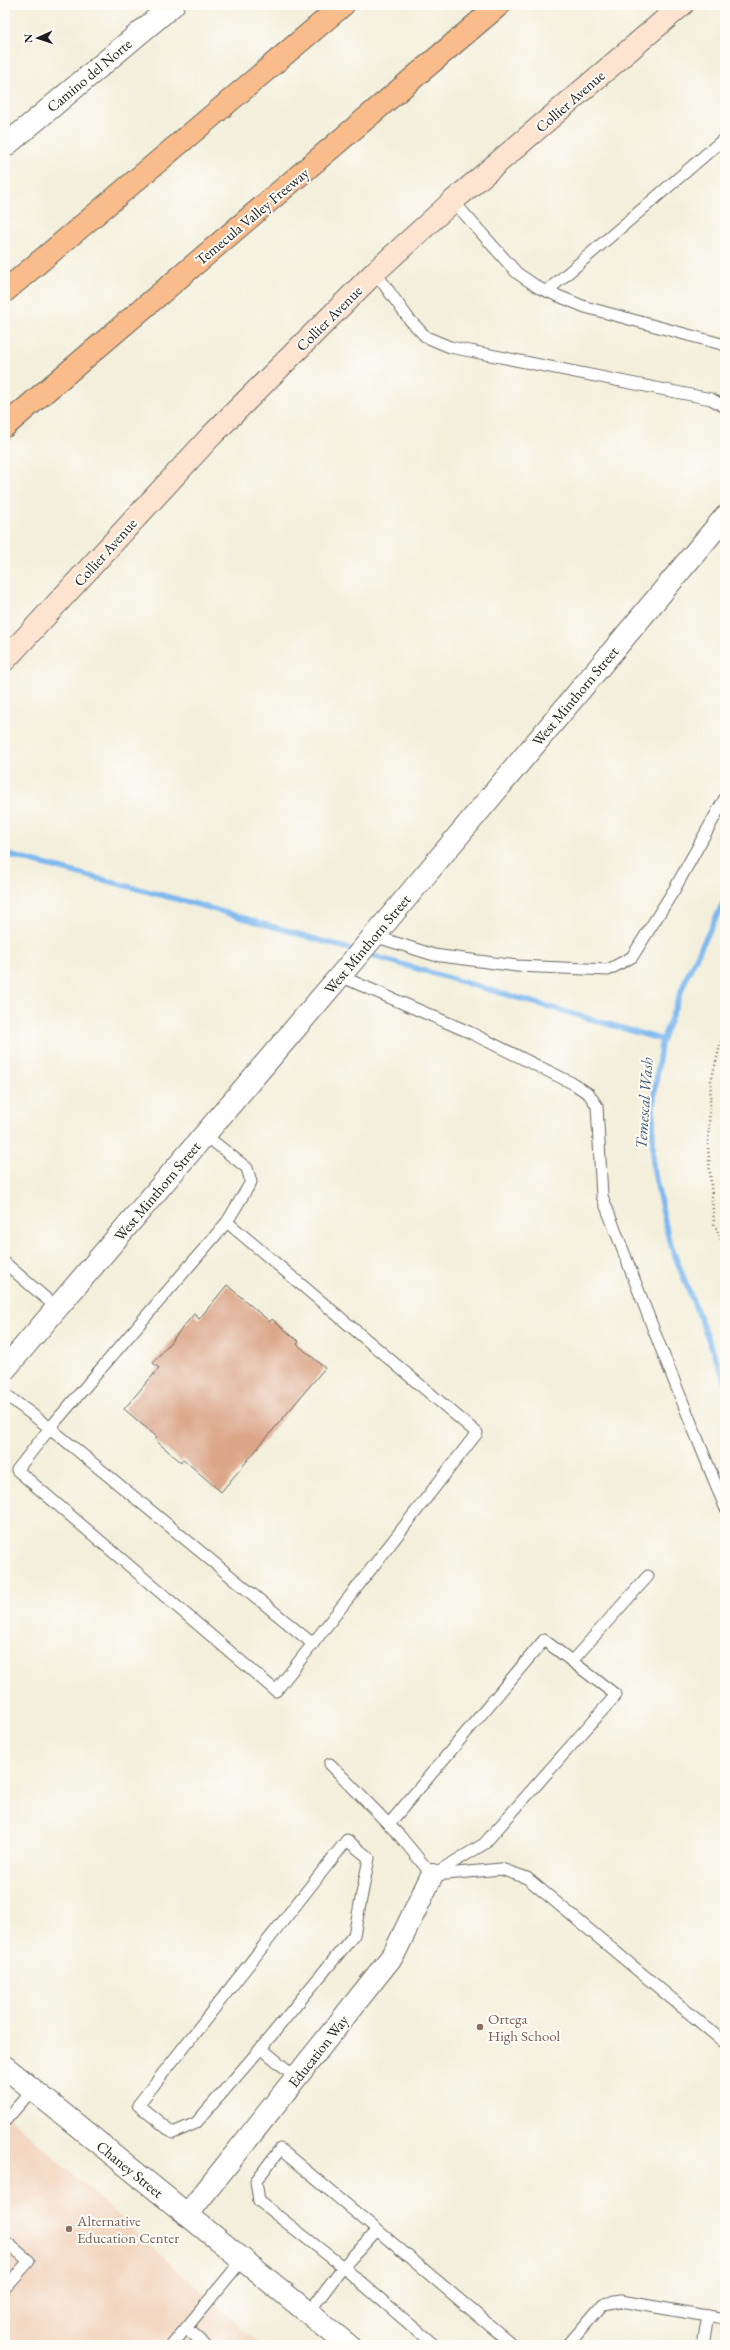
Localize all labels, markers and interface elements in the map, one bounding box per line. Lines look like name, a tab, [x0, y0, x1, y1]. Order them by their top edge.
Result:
north arrow	[18, 18, 58, 58]
text: N	[21, 34, 35, 43]
street label: Camino del Norte	[43, 34, 136, 116]
street label: Collier Avenue	[531, 66, 609, 136]
street label: Temecula Valley Freeway	[191, 163, 313, 269]
street label: Collier Avenue	[292, 281, 366, 355]
street label: Collier Avenue	[69, 514, 141, 590]
street label: West Minthorn Street	[528, 642, 622, 750]
street label: West Minthorn Street	[320, 890, 414, 998]
water label: Temescal Wash	[630, 1056, 658, 1150]
street label: West Minthorn Street	[110, 1137, 204, 1245]
place label: Ortega High School	[488, 2009, 561, 2045]
street label: Education Way	[284, 2011, 352, 2091]
marker: Ortega High School	[475, 2022, 485, 2032]
street label: Chaney Street	[93, 2136, 168, 2202]
place label: Alternative Education Center	[76, 2211, 179, 2247]
marker: Alternative Education Center	[64, 2224, 74, 2234]

